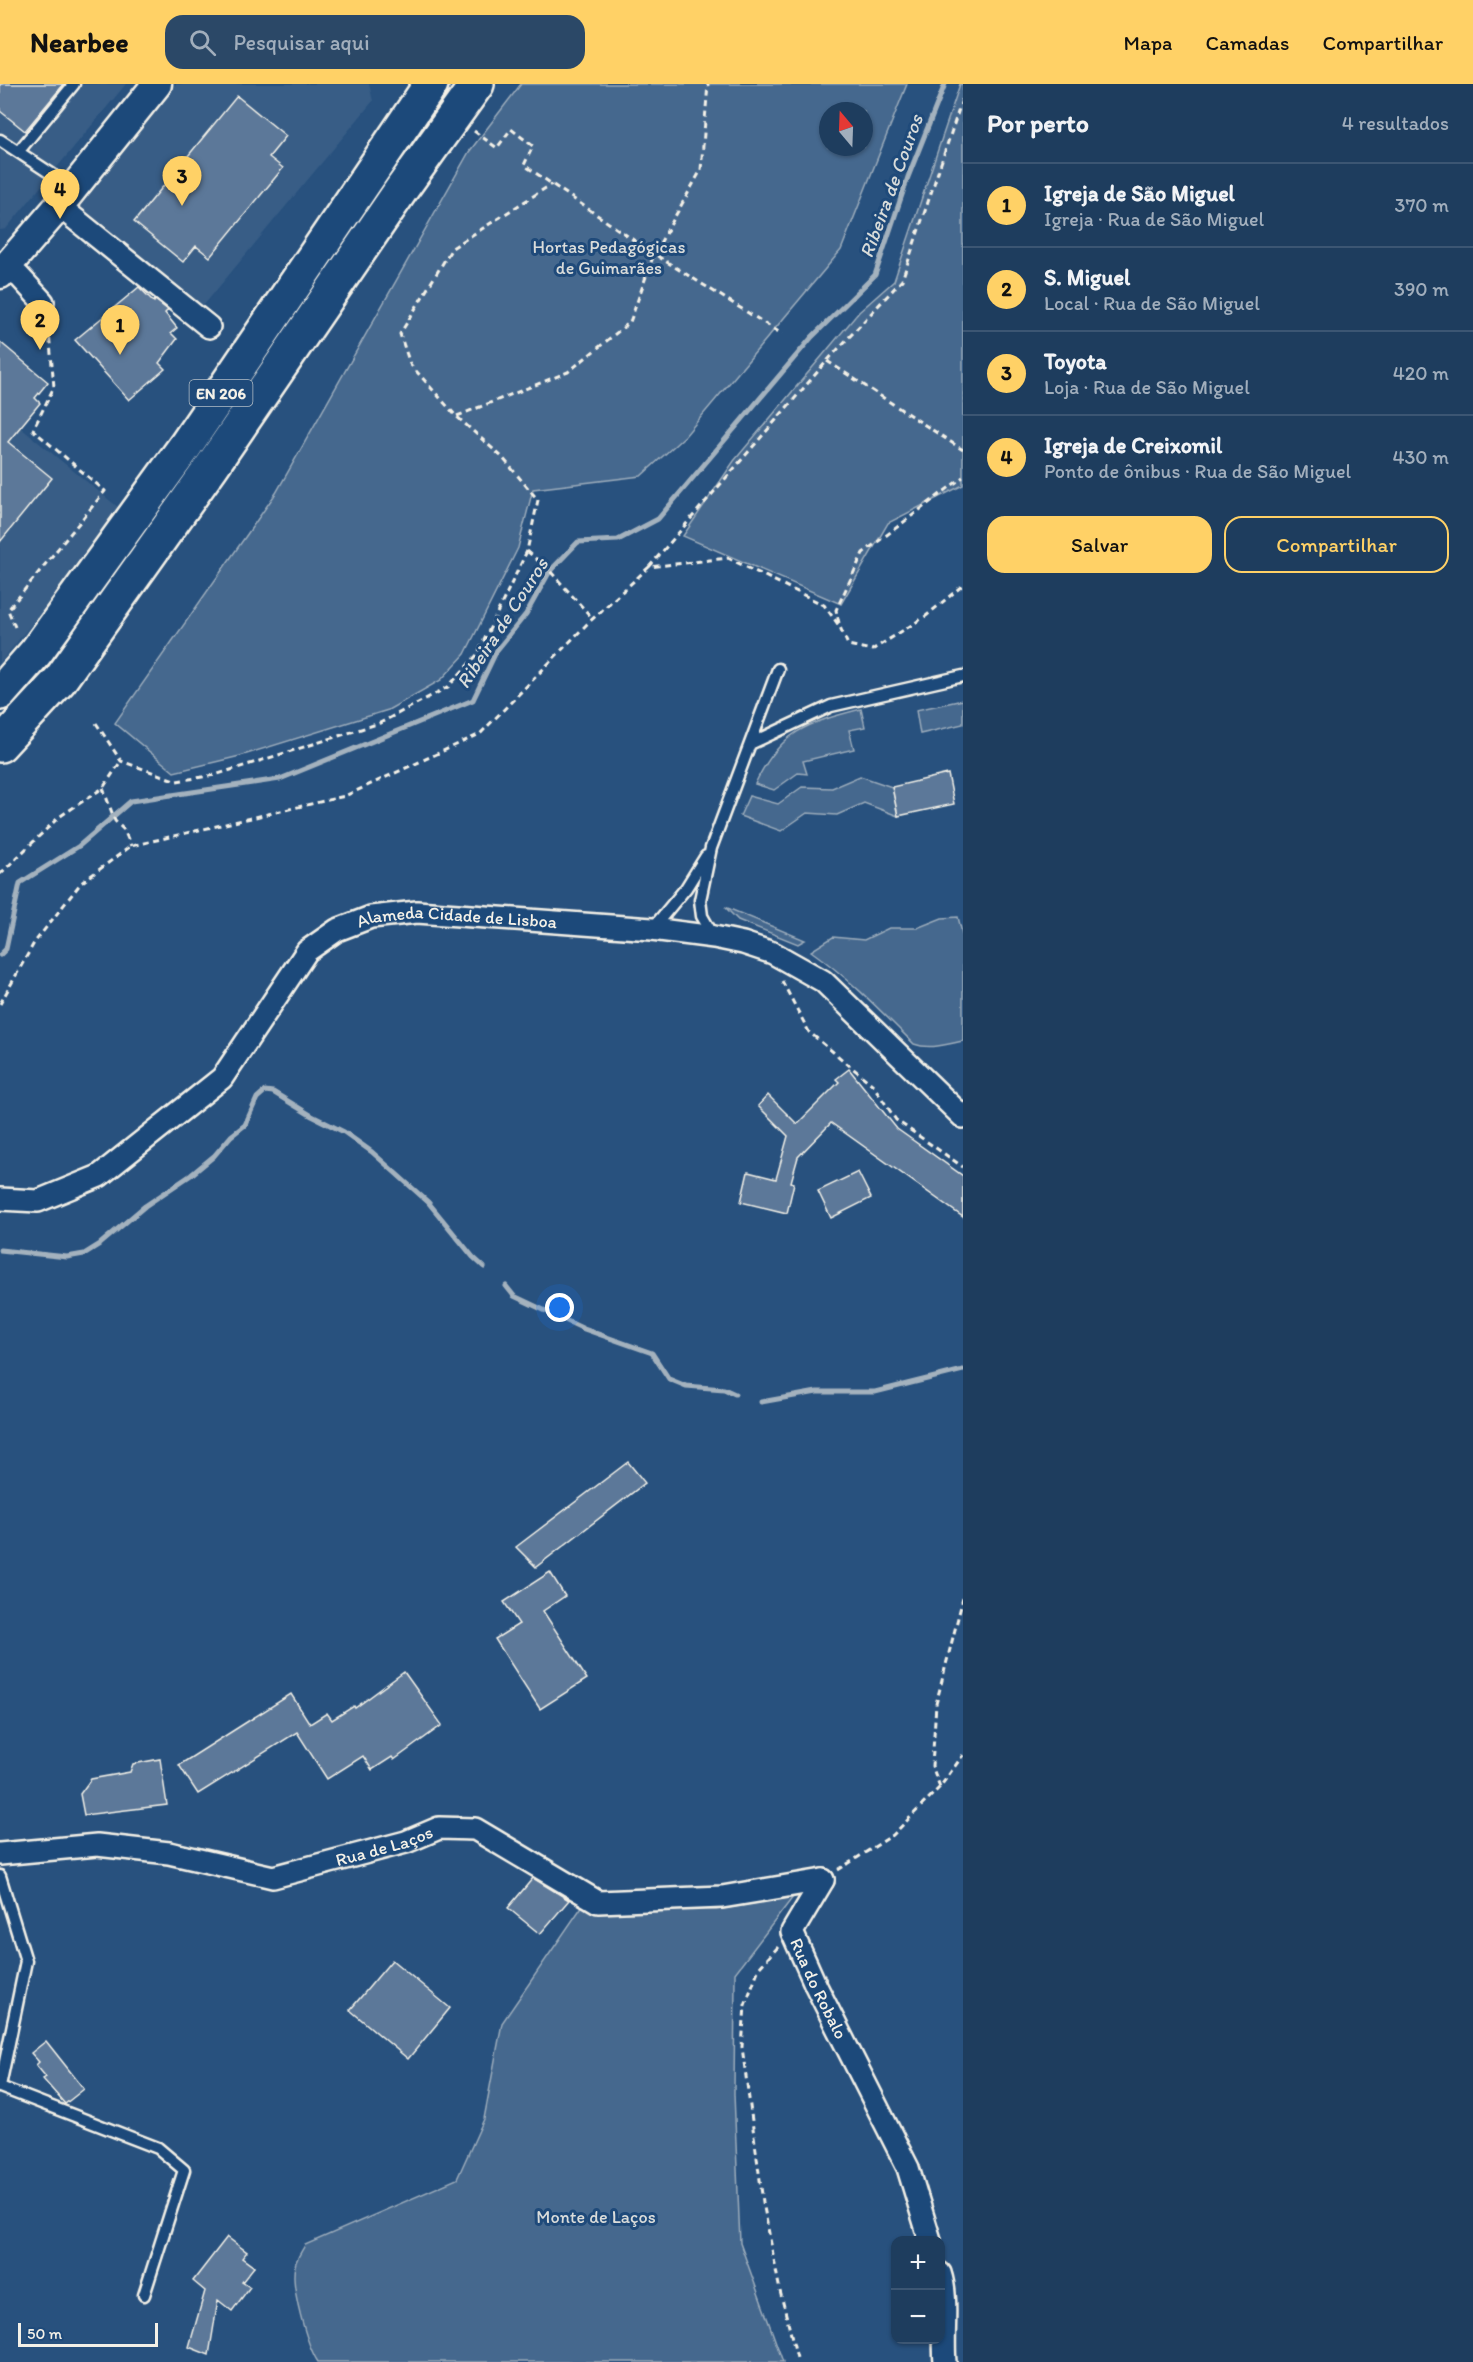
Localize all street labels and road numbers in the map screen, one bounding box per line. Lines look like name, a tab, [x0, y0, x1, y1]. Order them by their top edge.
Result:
road number: EN 206	[190, 380, 252, 406]
street label: Alameda Cidade de Lisboa	[353, 901, 559, 933]
street label: Rua de Laços	[333, 1821, 436, 1871]
street label: Rua do Robalo	[785, 1935, 852, 2043]

